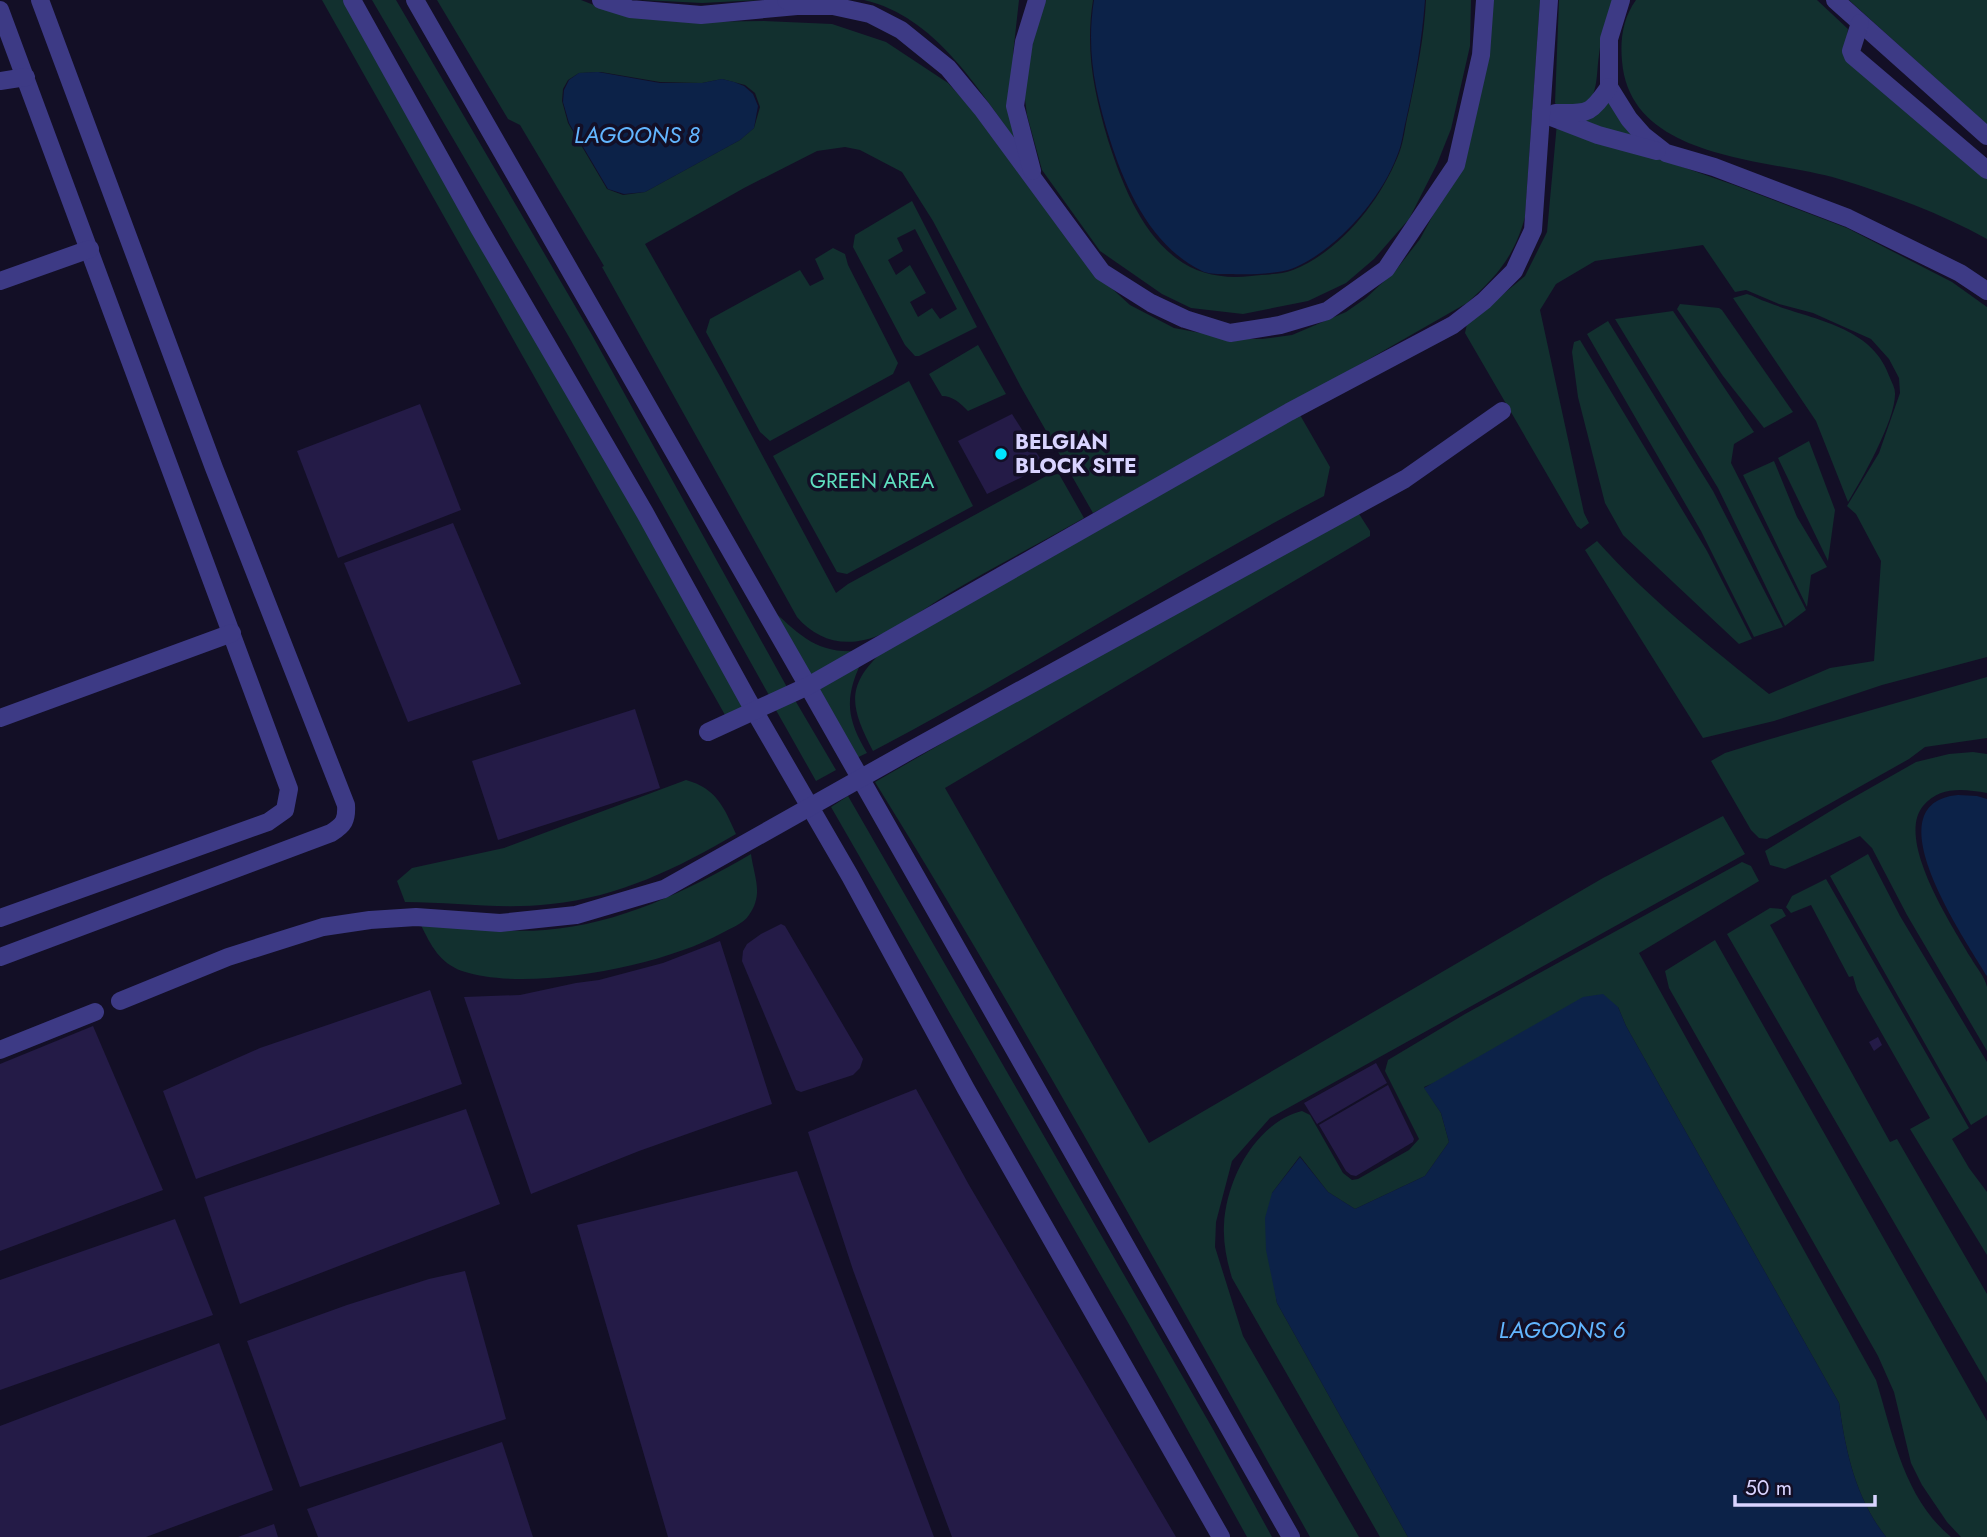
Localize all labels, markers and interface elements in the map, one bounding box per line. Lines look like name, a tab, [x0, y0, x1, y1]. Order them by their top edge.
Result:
water label: LAGOONS 8	[574, 118, 700, 152]
place label: BELGIAN BLOCK SITE	[1015, 427, 1137, 481]
marker: BELGIAN BLOCK SITE	[993, 446, 1009, 462]
park label: GREEN AREA	[810, 466, 935, 496]
water label: LAGOONS 6	[1499, 1313, 1625, 1347]
scale bar	[1735, 1464, 1875, 1508]
text: 50 m	[1745, 1473, 1792, 1503]

